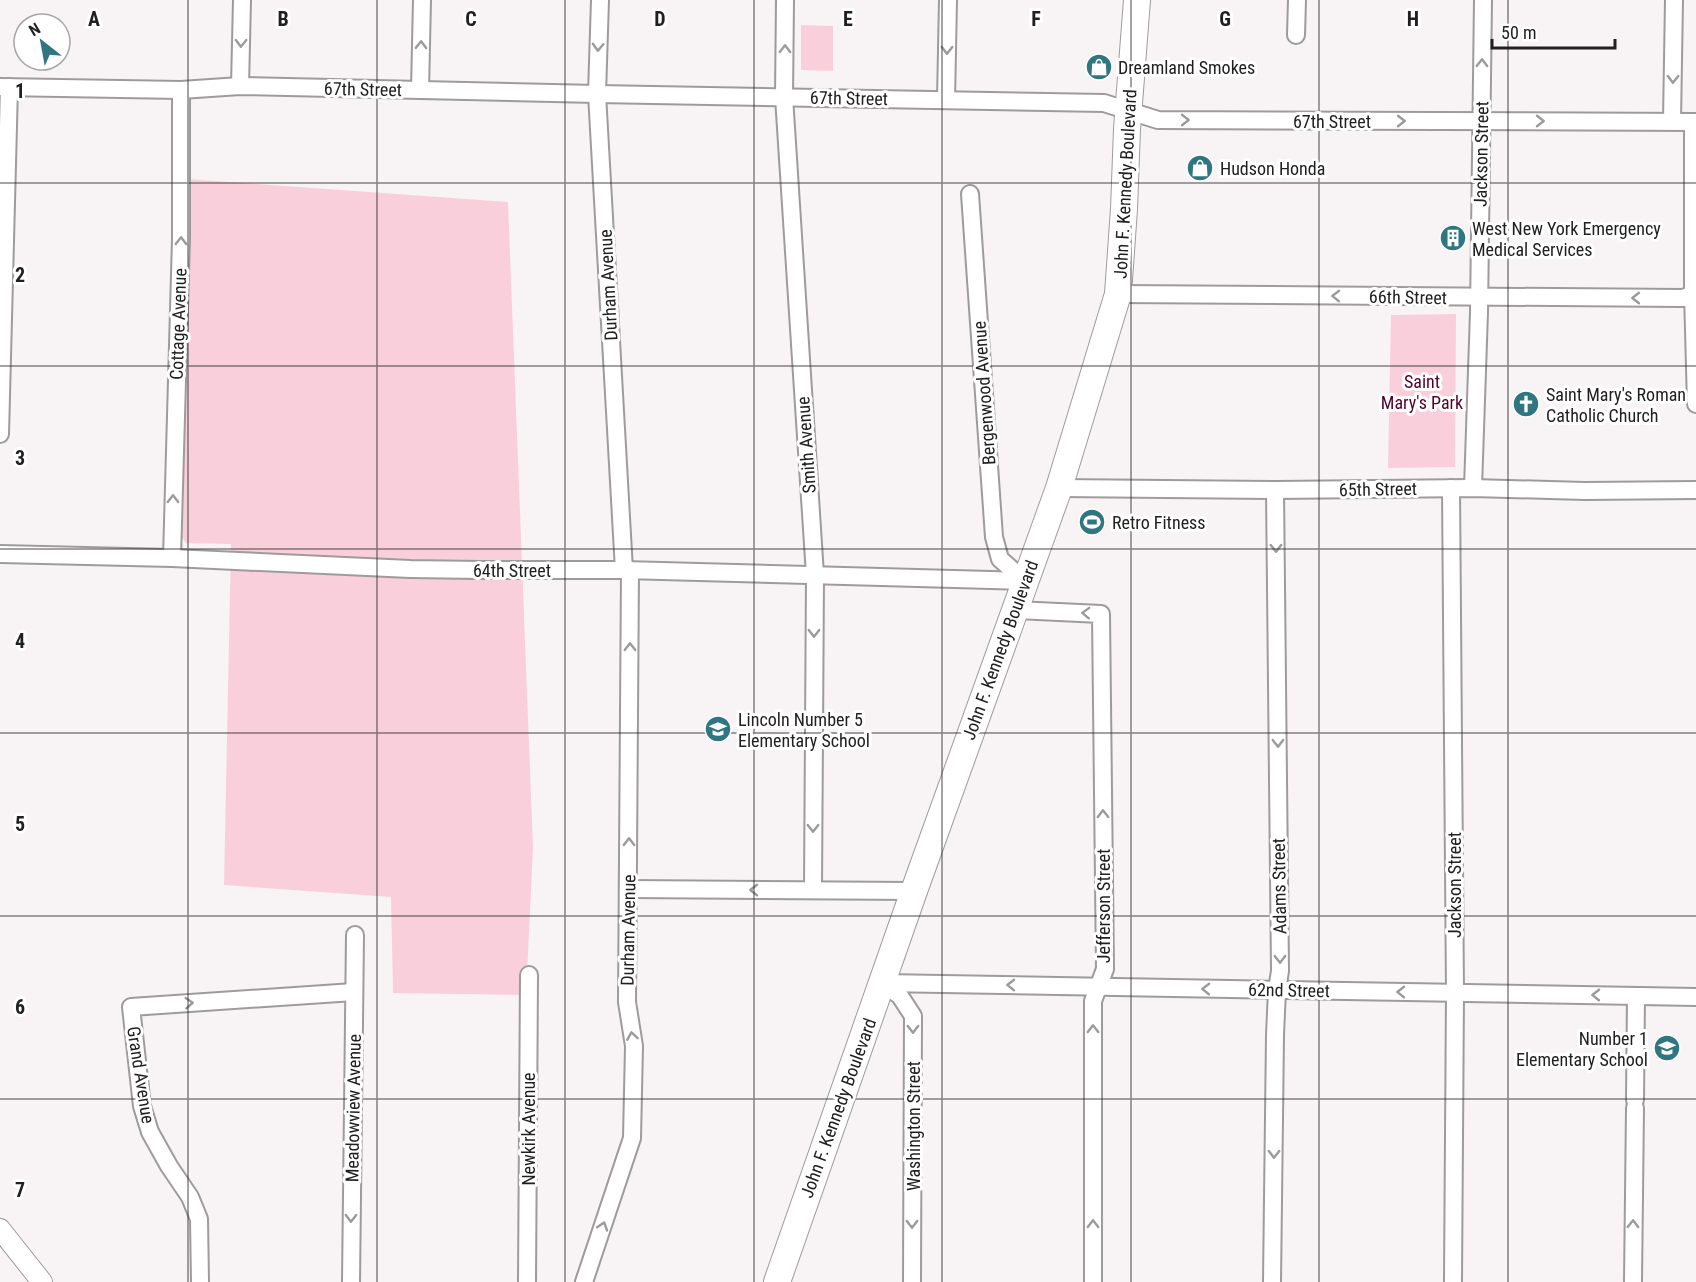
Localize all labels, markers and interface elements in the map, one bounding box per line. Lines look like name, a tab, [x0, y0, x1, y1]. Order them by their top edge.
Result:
text: A	[88, 7, 100, 31]
text: B	[277, 7, 289, 31]
text: C	[465, 7, 477, 31]
text: D	[654, 7, 666, 31]
text: E	[843, 7, 853, 31]
text: F	[1031, 7, 1041, 31]
text: G	[1219, 7, 1231, 31]
text: H	[1407, 7, 1419, 31]
north arrow	[12, 12, 72, 72]
scale bar	[1492, 12, 1615, 50]
text: N	[25, 19, 44, 40]
text: 50 m	[1501, 22, 1536, 43]
one-way arrow	[235, 38, 247, 47]
one-way arrow	[415, 41, 428, 50]
one-way arrow	[592, 43, 605, 52]
one-way arrow	[779, 44, 791, 53]
one-way arrow	[941, 46, 953, 55]
shop icon: Dreamland Smokes	[1084, 52, 1114, 82]
place label: Dreamland Smokes	[1118, 57, 1255, 78]
one-way arrow	[1476, 58, 1489, 67]
one-way arrow	[1667, 75, 1679, 84]
street label: 67th Street	[324, 78, 402, 100]
text: 1	[15, 79, 25, 103]
street label: 67th Street	[810, 87, 888, 109]
street label: John F. Kennedy Boulevard	[1110, 89, 1140, 279]
street label: Jackson Street	[1470, 101, 1492, 207]
street label: 67th Street	[1293, 111, 1371, 132]
one-way arrow	[1181, 114, 1190, 126]
one-way arrow	[1397, 115, 1406, 127]
one-way arrow	[1535, 115, 1544, 127]
shop icon: Hudson Honda	[1185, 153, 1215, 183]
place label: Hudson Honda	[1220, 158, 1325, 179]
place label: West New York Emergency Medical Services	[1472, 218, 1661, 260]
building icon: West New York Emergency Medical Services	[1438, 223, 1468, 253]
street label: Durham Avenue	[595, 229, 621, 341]
one-way arrow	[174, 237, 187, 246]
text: 2	[15, 263, 25, 287]
street label: Cottage Avenue	[166, 268, 190, 380]
street label: 66th Street	[1369, 286, 1447, 308]
one-way arrow	[1331, 290, 1340, 302]
one-way arrow	[1631, 292, 1640, 304]
street label: Bergenwood Avenue	[968, 320, 1000, 466]
park label: Saint Mary's Park	[1381, 371, 1463, 413]
place label: Saint Mary's Roman Catholic Church	[1546, 384, 1686, 426]
church icon: Saint Mary's Roman Catholic Church	[1511, 389, 1541, 419]
street label: Smith Avenue	[792, 396, 820, 494]
text: 3	[15, 446, 25, 470]
street label: 65th Street	[1339, 478, 1417, 500]
one-way arrow	[167, 495, 179, 504]
sports icon: Retro Fitness	[1077, 507, 1107, 537]
place label: Retro Fitness	[1112, 512, 1205, 533]
one-way arrow	[1270, 544, 1282, 553]
street label: John F. Kennedy Boulevard	[958, 557, 1042, 743]
street label: 64th Street	[473, 560, 551, 581]
one-way arrow	[1081, 607, 1090, 620]
text: 4	[15, 629, 25, 653]
one-way arrow	[808, 629, 820, 638]
one-way arrow	[624, 642, 636, 651]
place label: Lincoln Number 5 Elementary School	[738, 709, 870, 751]
school or university icon: Lincoln Number 5 Elementary School	[703, 714, 733, 744]
one-way arrow	[1272, 739, 1284, 748]
one-way arrow	[1097, 810, 1109, 819]
text: 5	[15, 812, 25, 836]
one-way arrow	[807, 824, 819, 833]
street label: Jackson Street	[1444, 832, 1465, 938]
one-way arrow	[623, 837, 635, 846]
street label: Adams Street	[1268, 838, 1290, 934]
street label: Jefferson Street	[1093, 849, 1114, 963]
street label: Durham Avenue	[617, 874, 639, 986]
one-way arrow	[750, 884, 759, 896]
one-way arrow	[1274, 955, 1286, 964]
one-way arrow	[1006, 979, 1015, 992]
street label: 62nd Street	[1248, 979, 1330, 1001]
one-way arrow	[1201, 983, 1210, 995]
one-way arrow	[1396, 986, 1405, 998]
one-way arrow	[1591, 989, 1600, 1001]
text: 6	[15, 995, 25, 1019]
one-way arrow	[184, 997, 193, 1010]
street label: John F. Kennedy Boulevard	[796, 1015, 880, 1201]
one-way arrow	[907, 1024, 919, 1033]
one-way arrow	[1087, 1024, 1099, 1033]
street label: Grand Avenue	[123, 1025, 159, 1125]
place label: Number 1 Elementary School	[1516, 1028, 1648, 1070]
one-way arrow	[627, 1032, 639, 1041]
school or university icon: Number 1 Elementary School	[1652, 1033, 1682, 1063]
street label: Meadowview Avenue	[341, 1034, 365, 1182]
street label: Washington Street	[903, 1061, 924, 1191]
street label: Newkirk Avenue	[518, 1072, 539, 1186]
one-way arrow	[1268, 1149, 1280, 1158]
text: 7	[15, 1178, 25, 1202]
one-way arrow	[345, 1214, 358, 1223]
one-way arrow	[906, 1219, 918, 1228]
one-way arrow	[1087, 1219, 1099, 1228]
one-way arrow	[1627, 1219, 1639, 1228]
one-way arrow	[596, 1222, 608, 1232]

